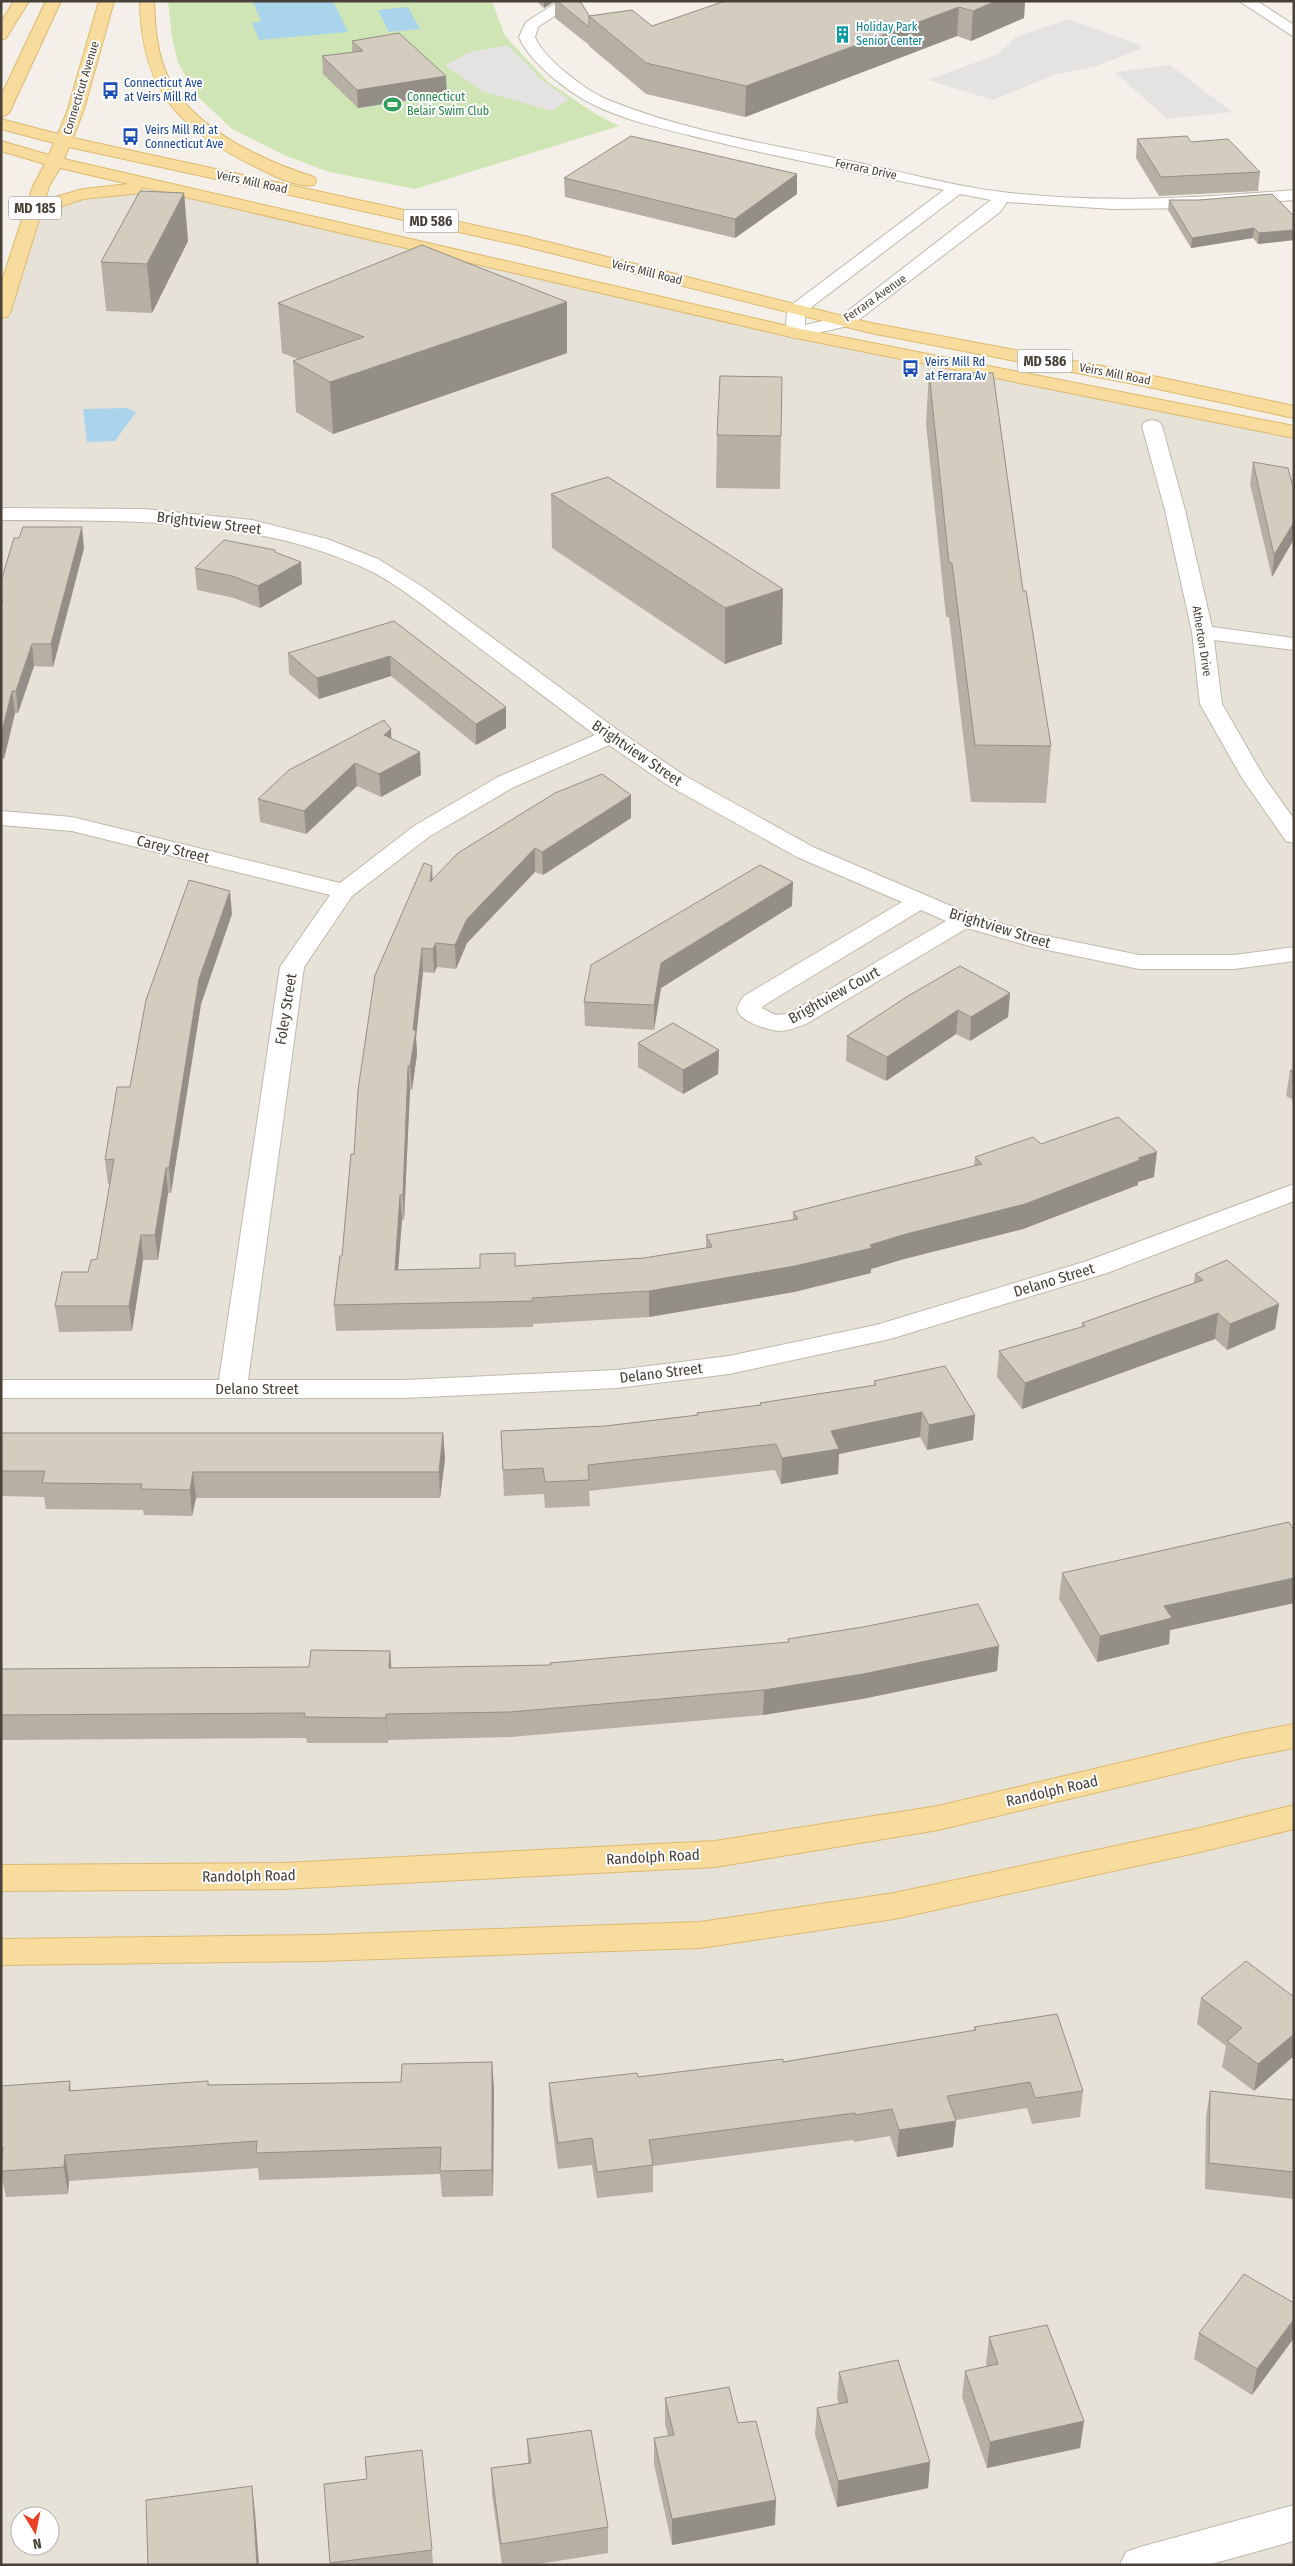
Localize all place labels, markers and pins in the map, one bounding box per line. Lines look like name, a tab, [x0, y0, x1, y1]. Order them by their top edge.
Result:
place label: Holiday Park Senior Center	[856, 20, 923, 48]
building icon: Holiday Park Senior Center	[832, 24, 852, 44]
place label: Connecticut Ave at Veirs Mill Rd	[124, 76, 202, 104]
bus stop icon: Connecticut Ave at Veirs Mill Rd	[100, 80, 120, 100]
place label: Connecticut Belair Swim Club	[407, 90, 489, 118]
sports icon: Connecticut Belair Swim Club	[383, 94, 403, 114]
place label: Veirs Mill Rd at Connecticut Ave	[145, 123, 223, 151]
bus stop icon: Veirs Mill Rd at Connecticut Ave	[121, 127, 141, 147]
place label: Veirs Mill Rd at Ferrara Av	[925, 355, 987, 383]
bus stop icon: Veirs Mill Rd at Ferrara Av	[901, 359, 921, 379]

